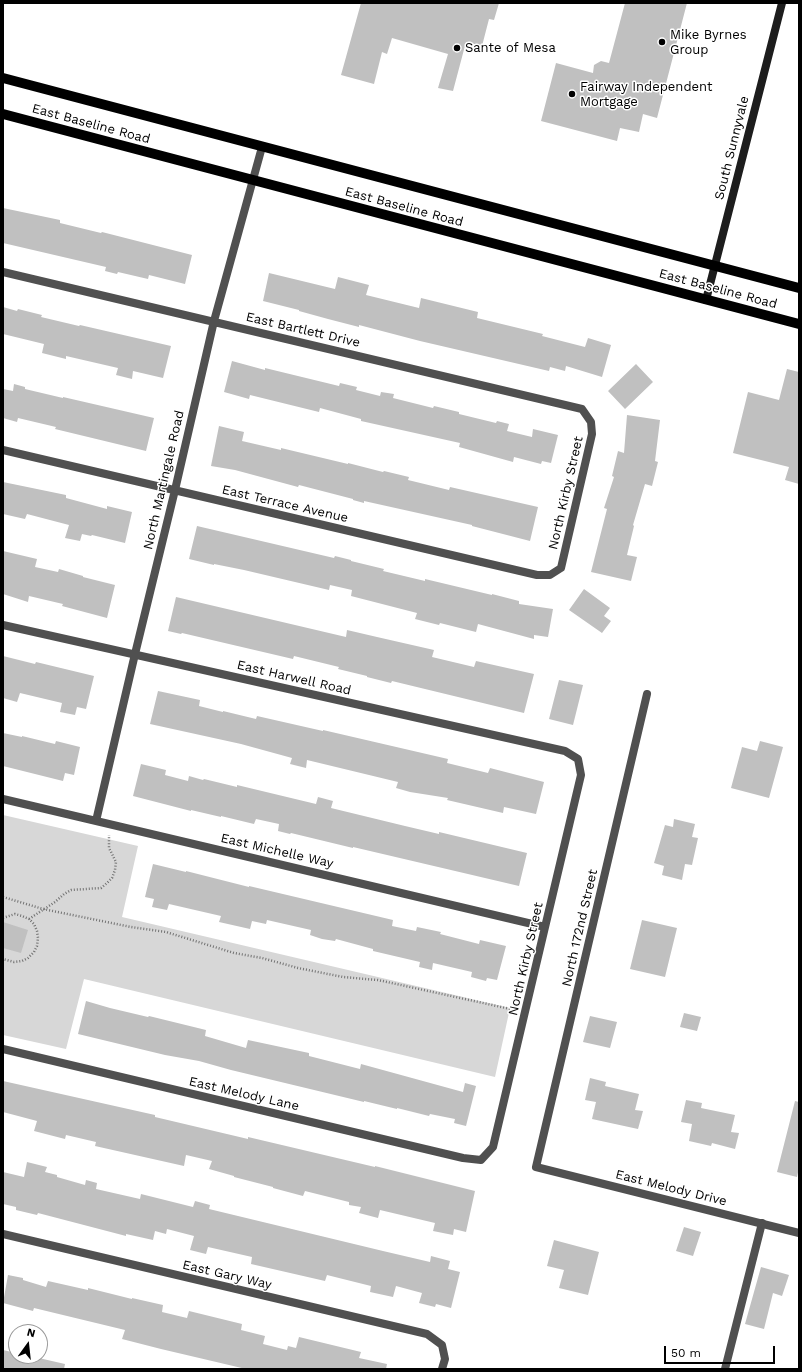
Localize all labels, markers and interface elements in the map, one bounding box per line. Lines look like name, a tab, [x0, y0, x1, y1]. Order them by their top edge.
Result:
place label: Mike Byrnes Group	[670, 27, 747, 58]
marker: Mike Byrnes Group	[657, 37, 667, 47]
place label: Sante of Mesa	[465, 40, 556, 56]
marker: Sante of Mesa	[452, 43, 462, 53]
place label: Fairway Independent Mortgage	[580, 79, 712, 110]
marker: Fairway Independent Mortgage	[567, 89, 577, 99]
street label: South Sunnyvale	[712, 94, 752, 202]
street label: East Baseline Road	[30, 101, 152, 147]
street label: East Baseline Road	[343, 184, 465, 230]
street label: East Baseline Road	[657, 266, 779, 312]
street label: East Bartlett Drive	[244, 309, 362, 351]
street label: North Martingale Road	[140, 409, 188, 551]
street label: North Kirby Street	[545, 435, 587, 551]
street label: East Terrace Avenue	[220, 482, 350, 526]
street label: East Harwell Road	[235, 657, 353, 699]
street label: East Michelle Way	[219, 830, 335, 872]
street label: North 172nd Street	[559, 868, 601, 988]
street label: North Kirby Street	[505, 901, 547, 1017]
street label: East Melody Lane	[187, 1074, 301, 1114]
street label: East Melody Drive	[614, 1167, 728, 1209]
street label: East Gary Way	[181, 1257, 273, 1293]
north arrow	[8, 1324, 48, 1364]
text: N	[25, 1326, 37, 1340]
scale bar	[666, 1338, 777, 1364]
text: 50 m	[671, 1346, 701, 1360]

